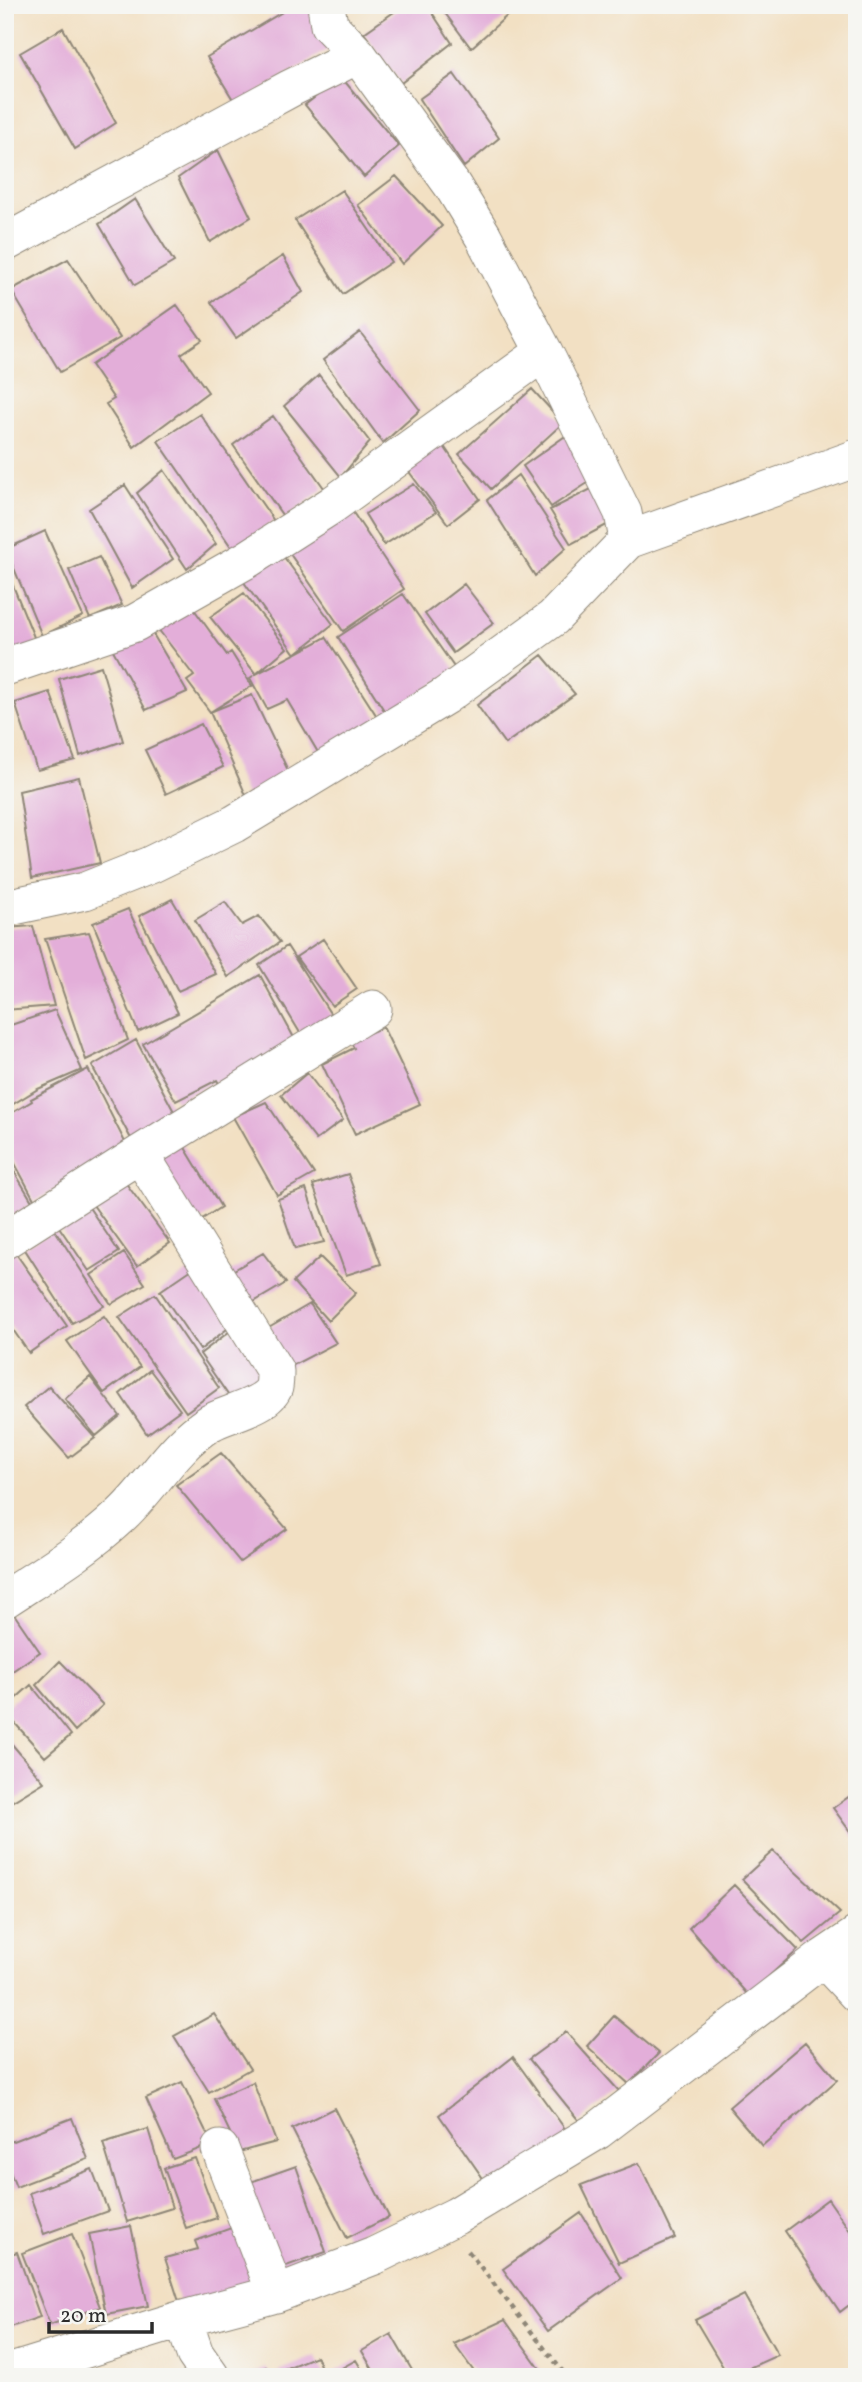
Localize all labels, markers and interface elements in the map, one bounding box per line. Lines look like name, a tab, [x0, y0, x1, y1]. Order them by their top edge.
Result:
scale bar	[49, 2291, 152, 2335]
text: 20 m	[60, 2302, 106, 2331]

